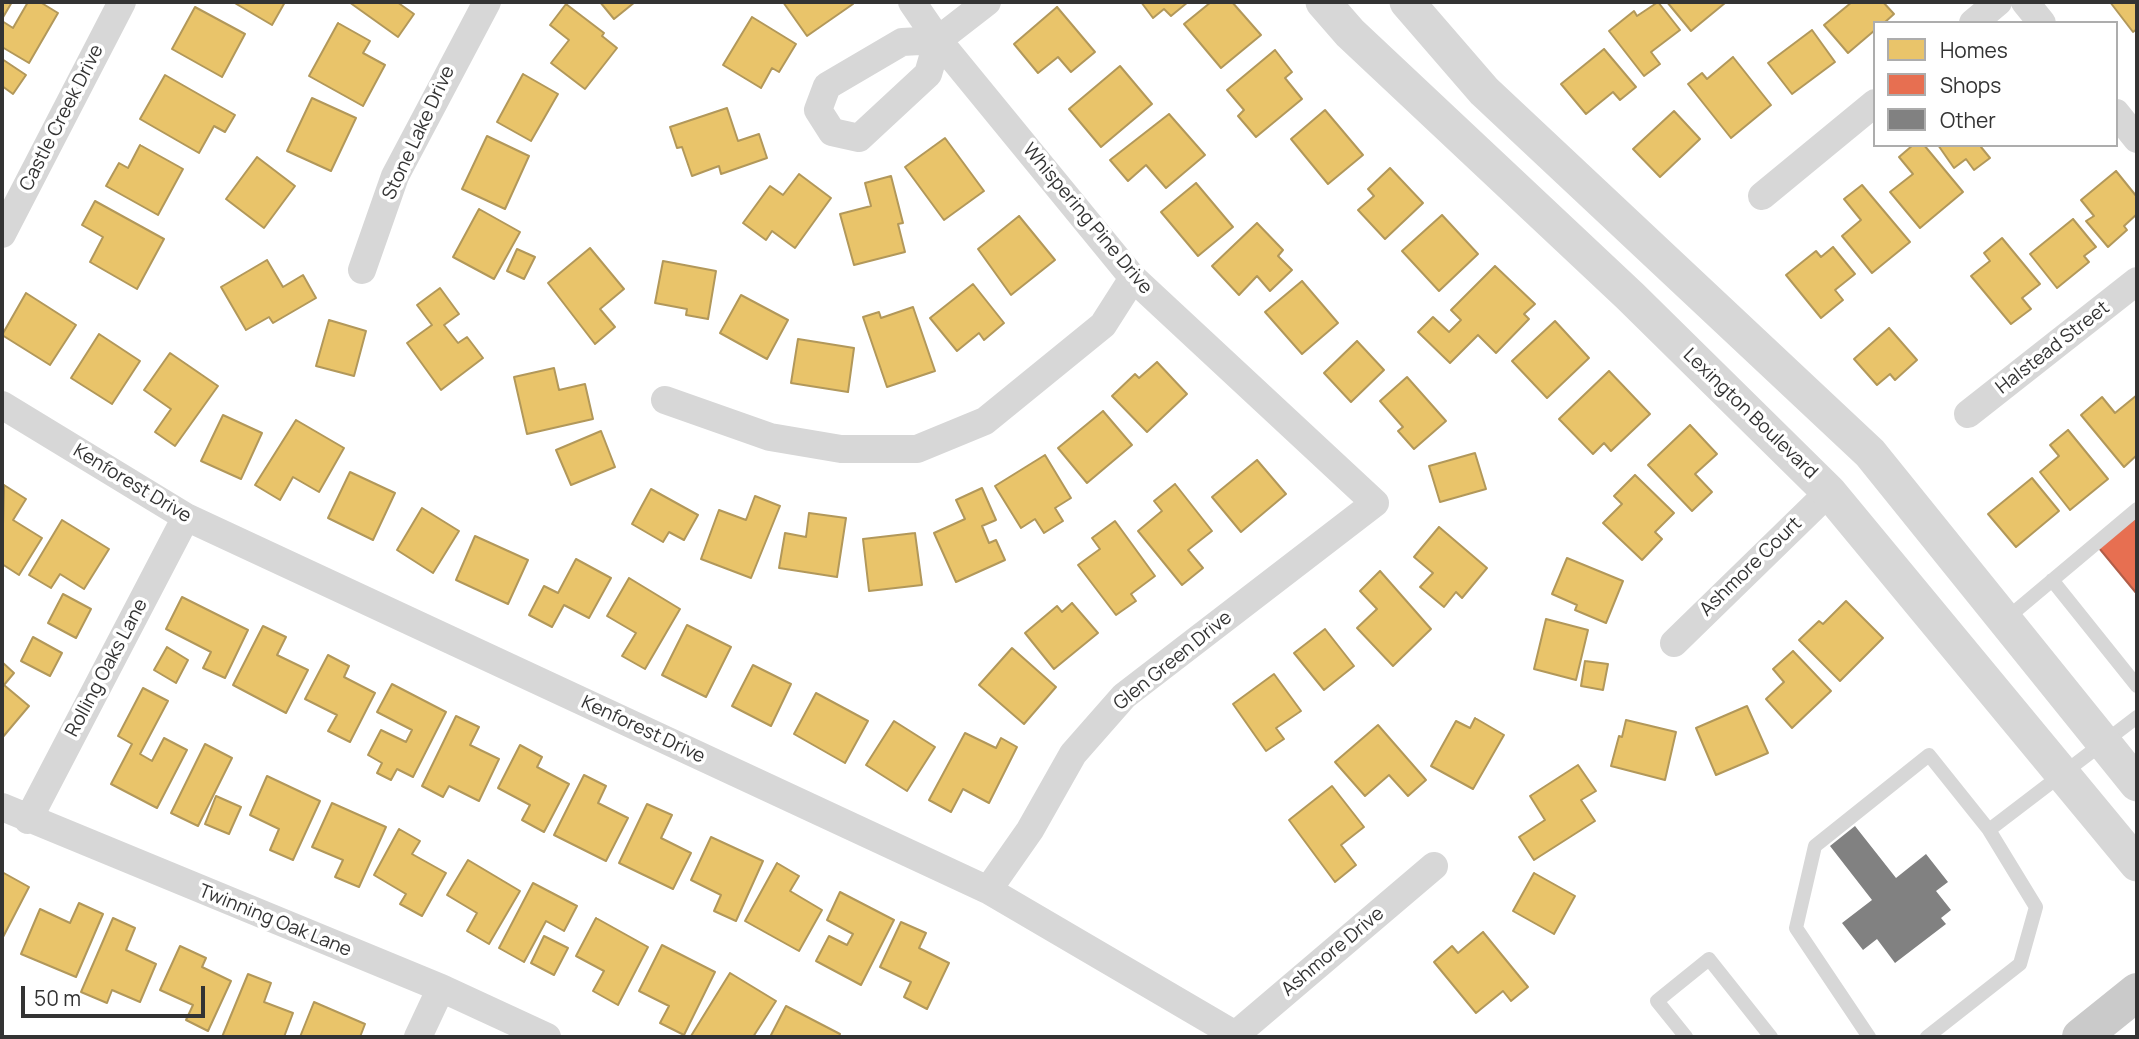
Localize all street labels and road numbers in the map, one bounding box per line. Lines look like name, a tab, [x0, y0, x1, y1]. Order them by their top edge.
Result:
street label: Castle Creek Drive	[15, 41, 109, 195]
street label: Stone Lake Drive	[378, 62, 460, 204]
street label: Whispering Pine Drive	[1017, 139, 1157, 299]
street label: Halstead Street	[1992, 297, 2114, 399]
street label: Lexington Boulevard	[1678, 344, 1822, 484]
street label: Kenforest Drive	[69, 440, 195, 528]
street label: Ashmore Court	[1695, 513, 1807, 621]
street label: Rolling Oaks Lane	[61, 595, 153, 741]
street label: Glen Green Drive	[1109, 606, 1237, 716]
street label: Kenforest Drive	[578, 691, 708, 769]
street label: Twinning Oak Lane	[195, 880, 355, 962]
street label: Ashmore Drive	[1277, 903, 1389, 1001]

